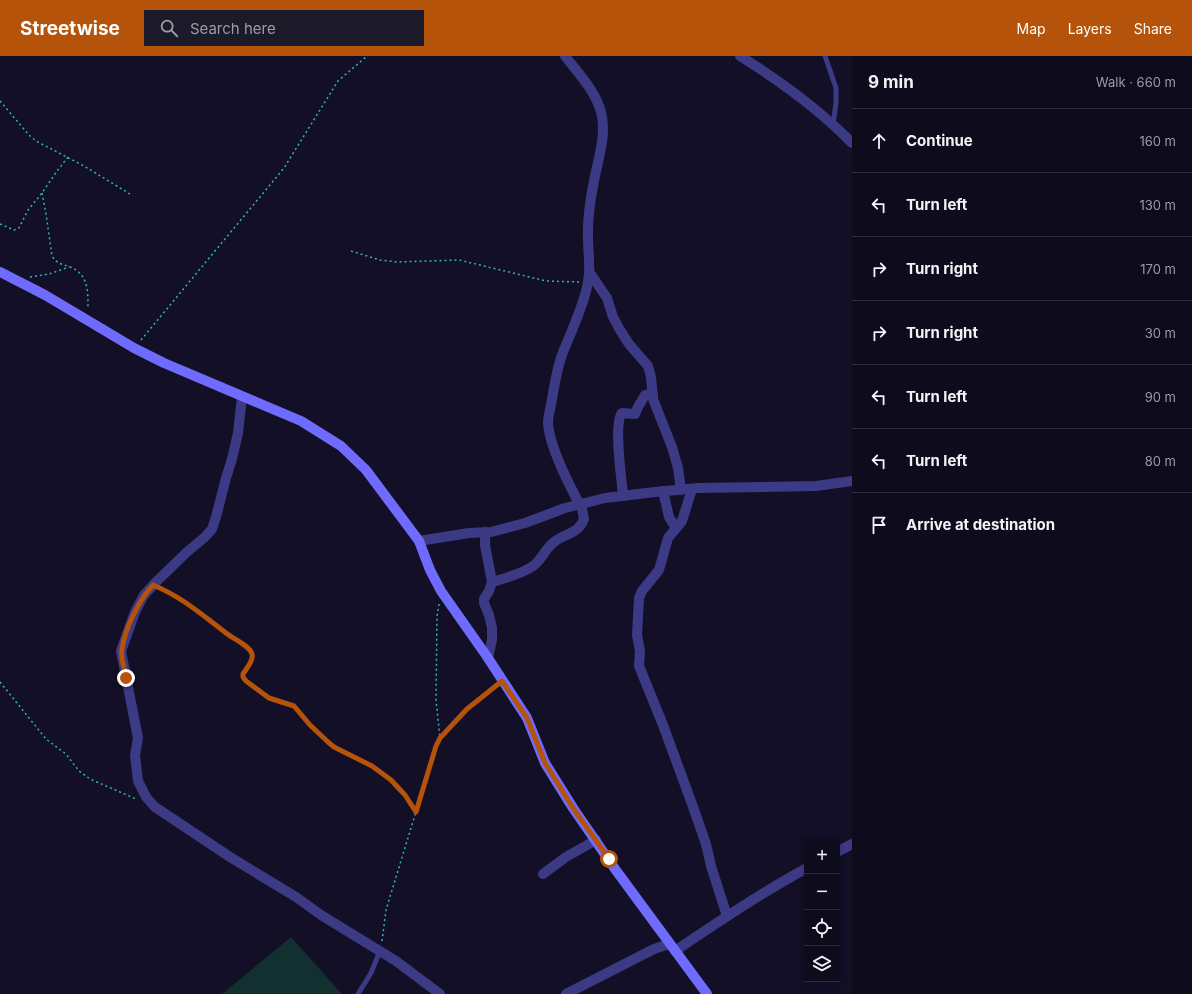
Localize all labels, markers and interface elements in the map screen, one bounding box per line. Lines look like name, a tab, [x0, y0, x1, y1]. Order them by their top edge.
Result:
search box	[144, 10, 424, 46]
text: Streetwise	[20, 17, 120, 40]
icon: search	[158, 17, 180, 39]
text: Search here	[190, 19, 276, 38]
text: Map	[1017, 20, 1046, 37]
text: Layers	[1068, 20, 1112, 37]
text: Share	[1134, 20, 1172, 37]
text: 9 min	[868, 72, 914, 92]
text: Walk · 660 m	[1096, 74, 1176, 90]
icon: ahead	[868, 130, 890, 152]
text: Continue	[906, 131, 973, 150]
text: 160 m	[1139, 133, 1176, 149]
icon: left	[868, 194, 890, 216]
text: Turn left	[906, 195, 967, 214]
text: 130 m	[1139, 197, 1176, 213]
icon: right	[868, 258, 890, 280]
text: Turn right	[906, 259, 978, 278]
text: 170 m	[1140, 261, 1176, 277]
icon: right	[868, 322, 890, 344]
text: Turn right	[906, 323, 978, 342]
text: 30 m	[1145, 325, 1176, 341]
icon: left	[868, 386, 890, 408]
text: Turn left	[906, 387, 967, 406]
text: 90 m	[1145, 389, 1176, 405]
icon: left	[868, 450, 890, 472]
text: Turn left	[906, 451, 967, 470]
text: 80 m	[1145, 453, 1176, 469]
icon: arrive	[868, 514, 890, 536]
text: Arrive at destination	[906, 515, 1055, 534]
route end	[117, 669, 135, 687]
map controls	[804, 838, 840, 982]
button: +	[804, 838, 840, 874]
route start	[600, 850, 618, 868]
button: −	[804, 874, 840, 910]
button: locate	[804, 910, 840, 946]
button: layers	[804, 946, 840, 982]

